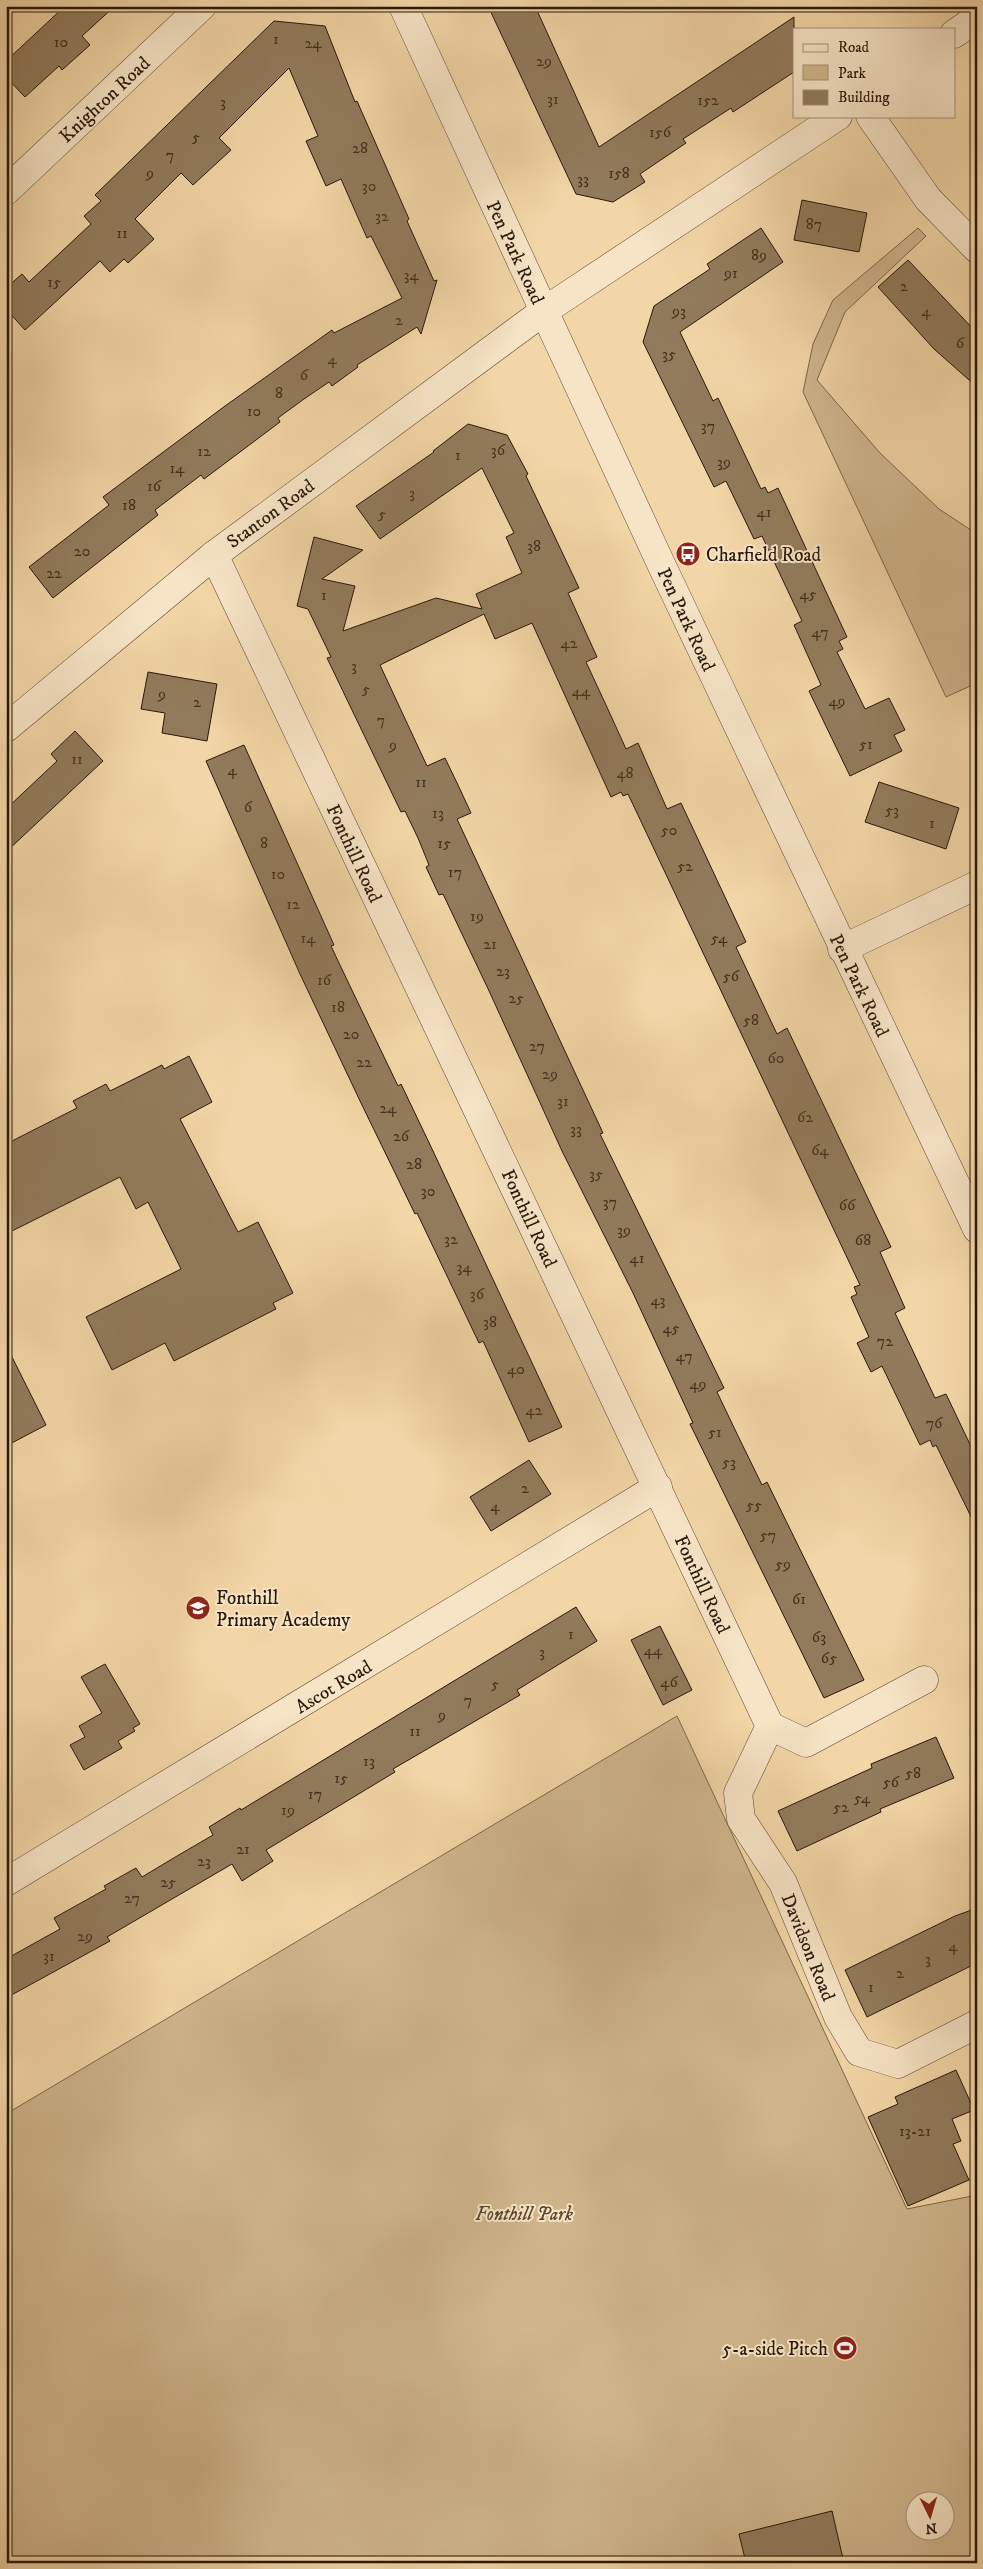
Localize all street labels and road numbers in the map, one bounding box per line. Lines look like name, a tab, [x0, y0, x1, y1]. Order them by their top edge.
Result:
street label: Knighton Road	[55, 52, 156, 148]
street label: Pen Park Road	[481, 197, 549, 309]
street label: Stanton Road	[223, 474, 320, 554]
street label: Pen Park Road	[652, 564, 720, 676]
street label: Fonthill Road	[321, 801, 387, 907]
street label: Pen Park Road	[824, 930, 894, 1041]
street label: Fonthill Road	[496, 1166, 562, 1272]
street label: Fonthill Road	[669, 1532, 735, 1638]
street label: Ascot Road	[291, 1655, 377, 1719]
street label: Davidson Road	[776, 1890, 840, 2005]

